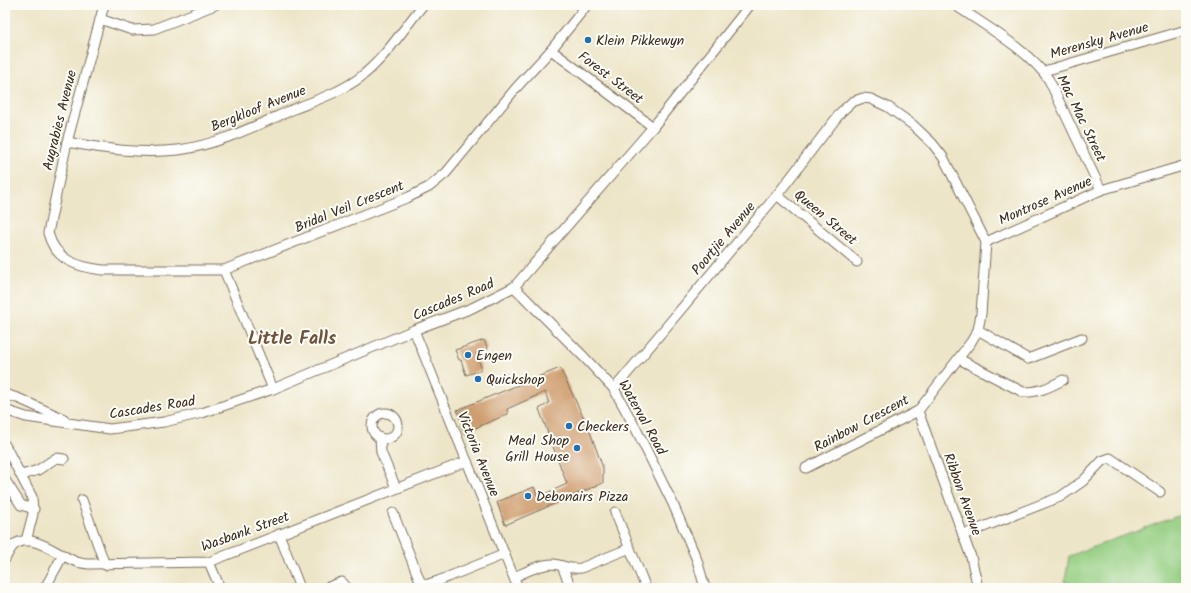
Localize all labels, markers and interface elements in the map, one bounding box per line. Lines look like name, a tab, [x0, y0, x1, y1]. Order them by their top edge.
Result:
street label: Merensky Avenue	[1047, 16, 1152, 66]
place label: Klein Pikkewyn	[596, 30, 684, 52]
marker: Klein Pikkewyn	[583, 35, 593, 45]
street label: Forest Street	[573, 46, 648, 110]
street label: Augrabies Avenue	[37, 67, 83, 173]
street label: Mac Mac Street	[1051, 71, 1112, 166]
street label: Bergkloof Avenue	[207, 79, 310, 138]
street label: Montrose Avenue	[995, 170, 1096, 231]
street label: Bridal Veil Crescent	[291, 175, 408, 239]
street label: Queen Street	[789, 185, 862, 251]
street label: Poortjie Avenue	[686, 196, 762, 280]
street label: Cascades Road	[409, 272, 498, 327]
district label: Little Falls	[248, 325, 337, 354]
place label: Engen	[476, 345, 512, 367]
marker: Engen	[463, 350, 473, 360]
place label: Quickshop	[486, 369, 545, 391]
marker: Quickshop	[473, 374, 483, 384]
street label: Waterval Road	[612, 376, 672, 460]
street label: Rainbow Crescent	[810, 389, 913, 458]
street label: Cascades Road	[108, 390, 198, 426]
street label: Victoria Avenue	[451, 408, 505, 501]
place label: Checkers	[577, 416, 629, 438]
marker: Checkers	[564, 421, 574, 431]
place label: Meal Shop Grill House	[505, 430, 570, 468]
marker: Meal Shop Grill House	[572, 443, 582, 453]
street label: Ribbon Avenue	[937, 450, 987, 540]
place label: Debonairs Pizza	[536, 486, 628, 508]
marker: Debonairs Pizza	[523, 491, 533, 501]
street label: Wasbank Street	[198, 506, 293, 558]

